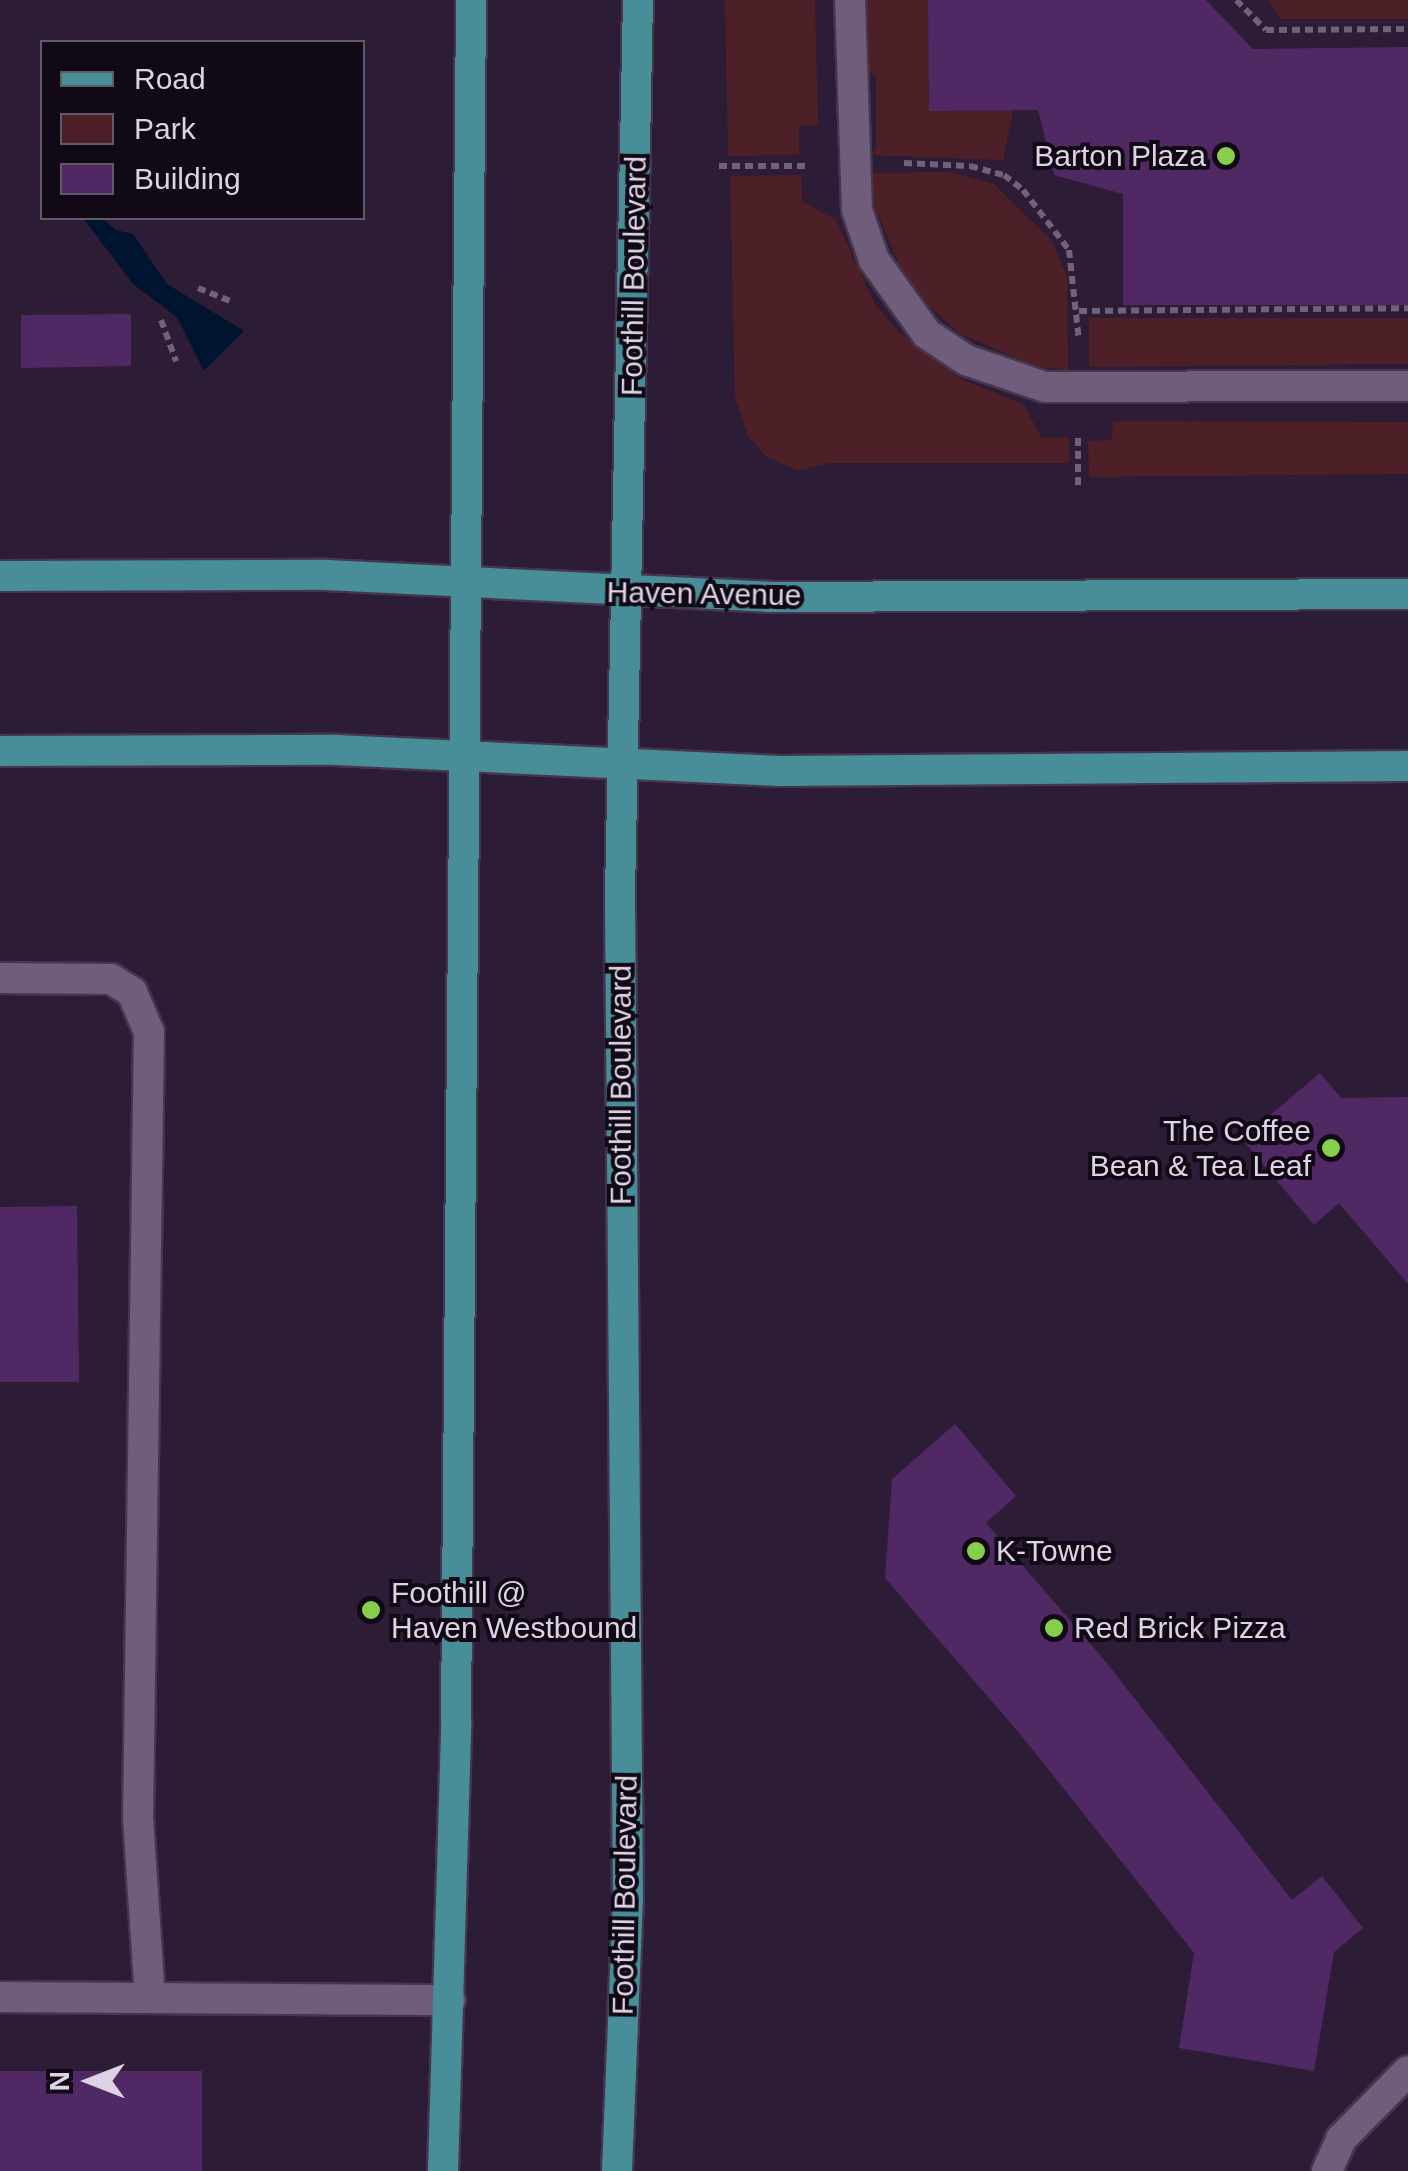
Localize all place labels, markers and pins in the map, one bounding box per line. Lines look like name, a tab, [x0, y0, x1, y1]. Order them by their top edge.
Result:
place label: Barton Plaza	[1034, 138, 1206, 174]
marker: Barton Plaza	[1215, 145, 1237, 167]
place label: The Coffee Bean & Tea Leaf	[1089, 1113, 1311, 1184]
marker: The Coffee Bean & Tea Leaf	[1320, 1137, 1342, 1159]
place label: K-Towne	[996, 1533, 1113, 1569]
marker: K-Towne	[965, 1540, 987, 1562]
place label: Foothill @ Haven Westbound	[391, 1575, 637, 1646]
marker: Foothill @ Haven Westbound	[360, 1599, 382, 1621]
place label: Red Brick Pizza	[1074, 1610, 1286, 1646]
marker: Red Brick Pizza	[1043, 1617, 1065, 1639]

